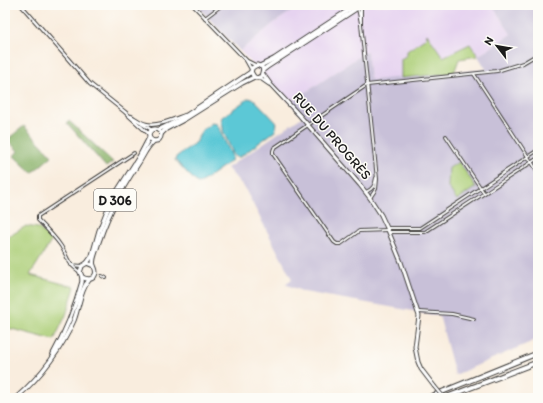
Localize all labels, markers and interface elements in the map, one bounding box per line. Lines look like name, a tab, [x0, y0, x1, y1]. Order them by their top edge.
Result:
north arrow	[477, 26, 517, 66]
text: N	[481, 35, 496, 48]
street label: RUE DU PROGRÈS	[289, 89, 375, 183]
road number: D 306	[94, 189, 136, 211]

